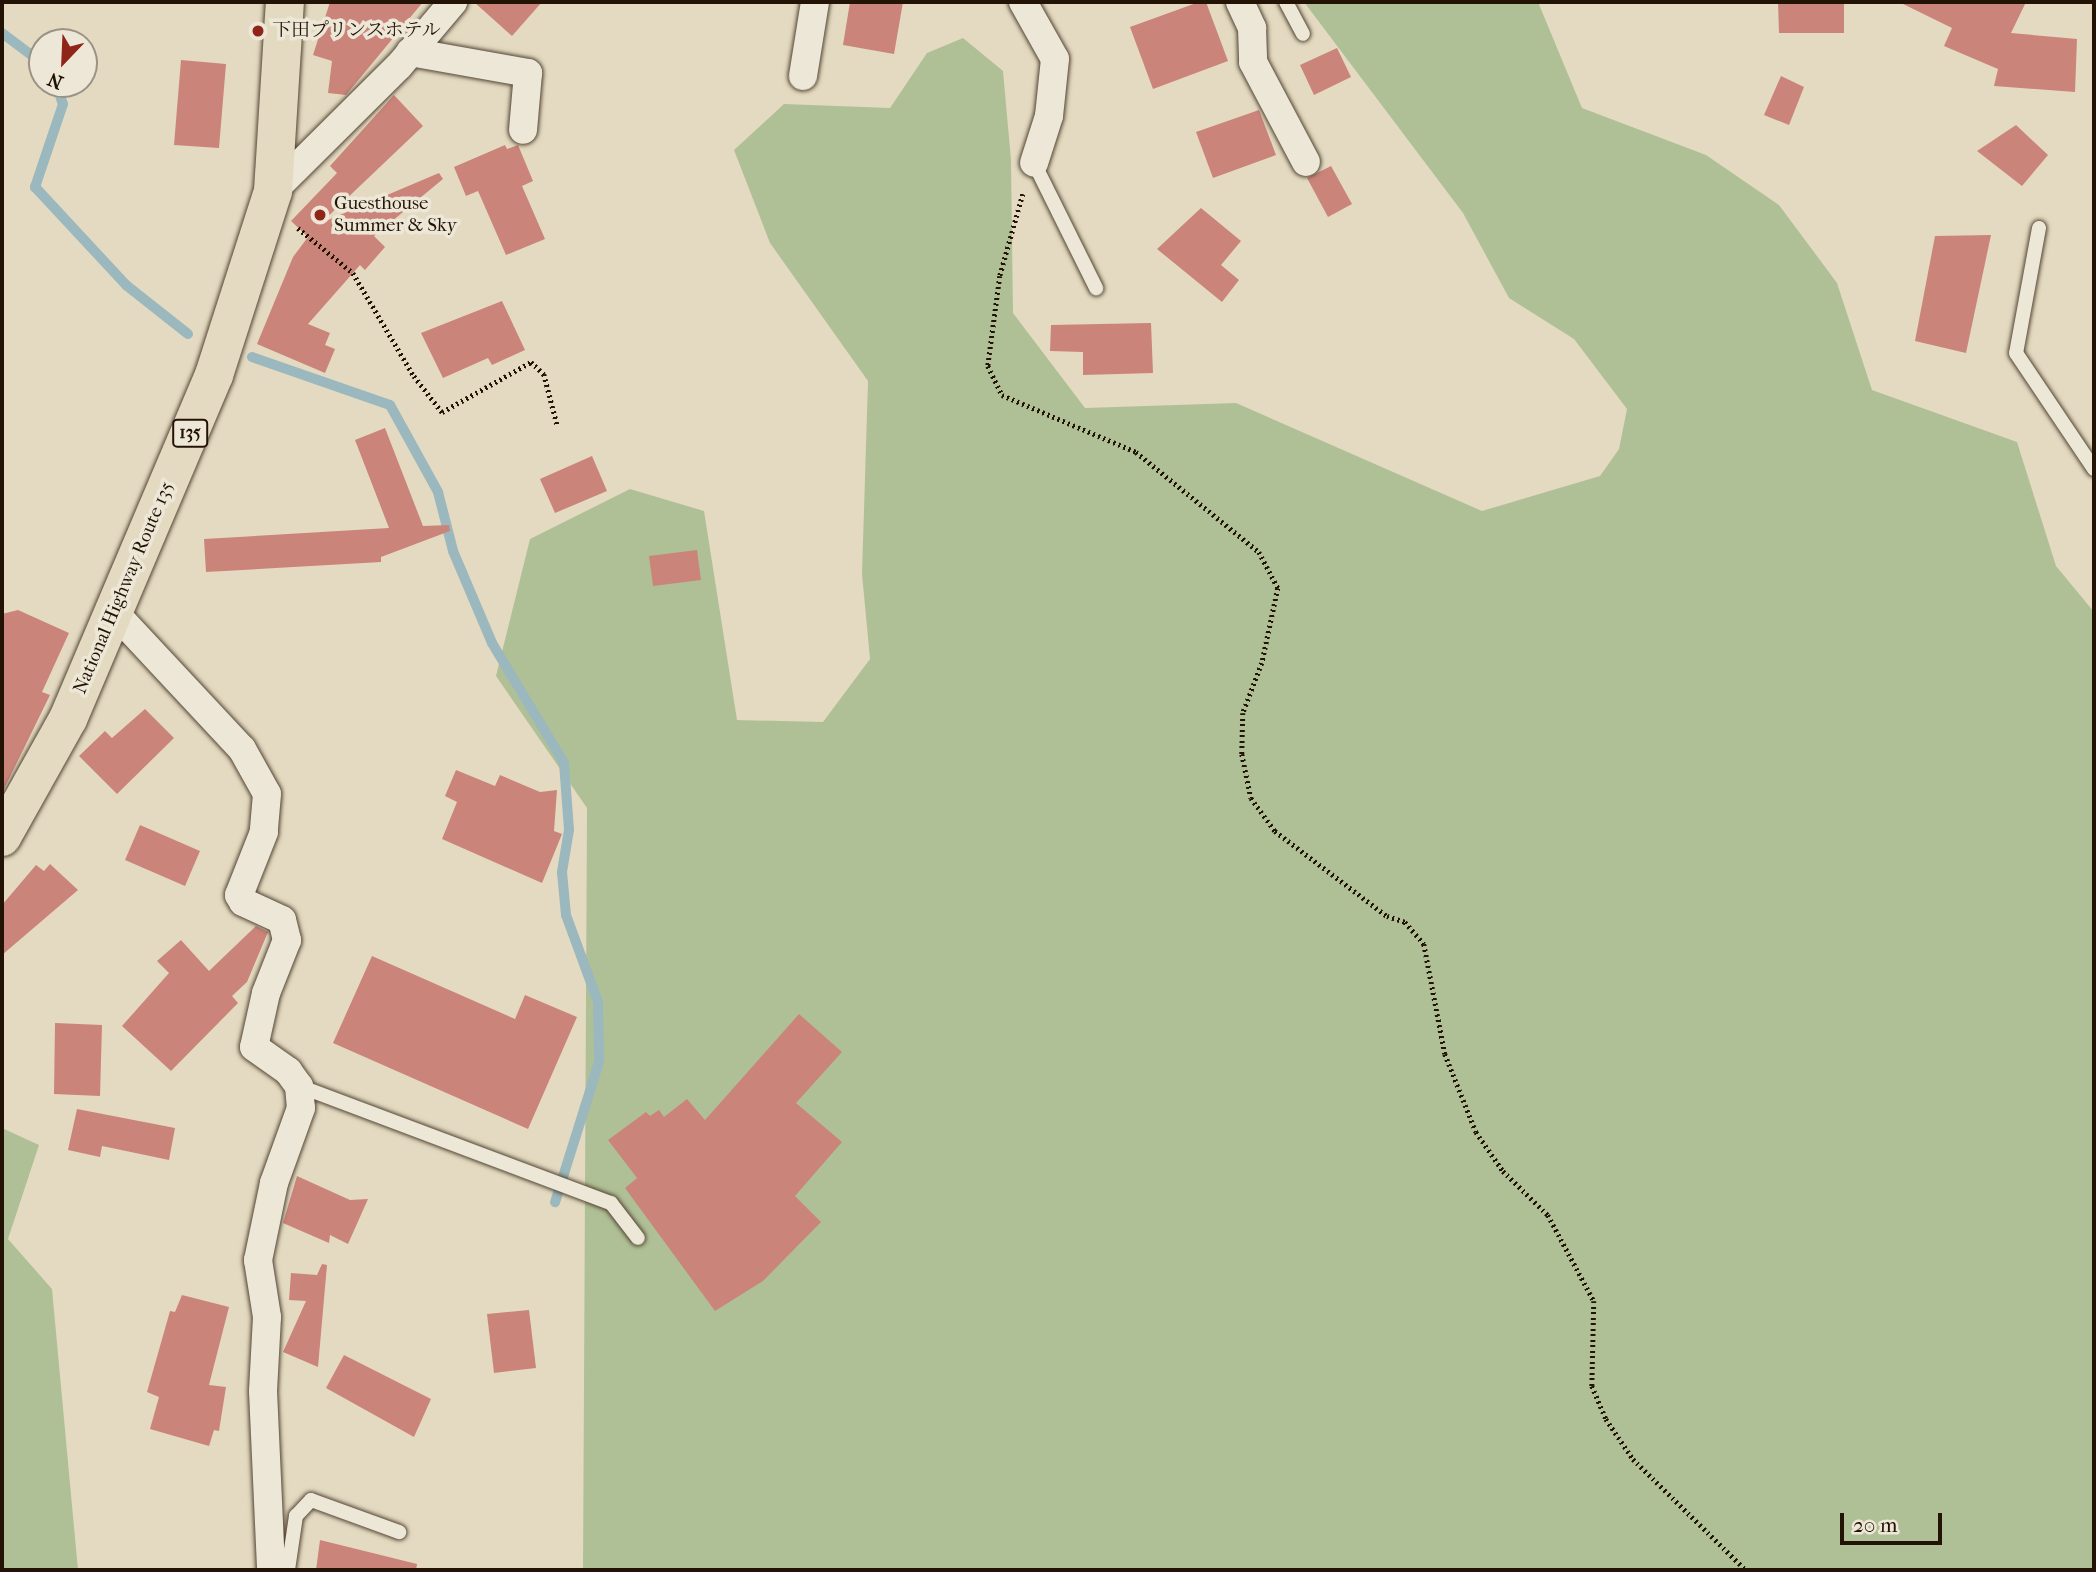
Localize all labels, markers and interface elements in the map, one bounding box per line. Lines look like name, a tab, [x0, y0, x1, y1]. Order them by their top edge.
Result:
place label: 下田プリンスホテル	[272, 20, 443, 42]
marker: 下田プリンスホテル	[250, 23, 266, 39]
north arrow	[28, 28, 98, 98]
text: N	[45, 68, 67, 93]
place label: Guesthouse Summer & Sky	[334, 193, 457, 237]
marker: Guesthouse Summer & Sky	[312, 207, 328, 223]
road number: 135	[171, 418, 209, 447]
street label: National Highway Route 135	[69, 479, 179, 697]
scale bar	[1844, 1498, 1946, 1542]
text: 20 m	[1853, 1513, 1897, 1537]

